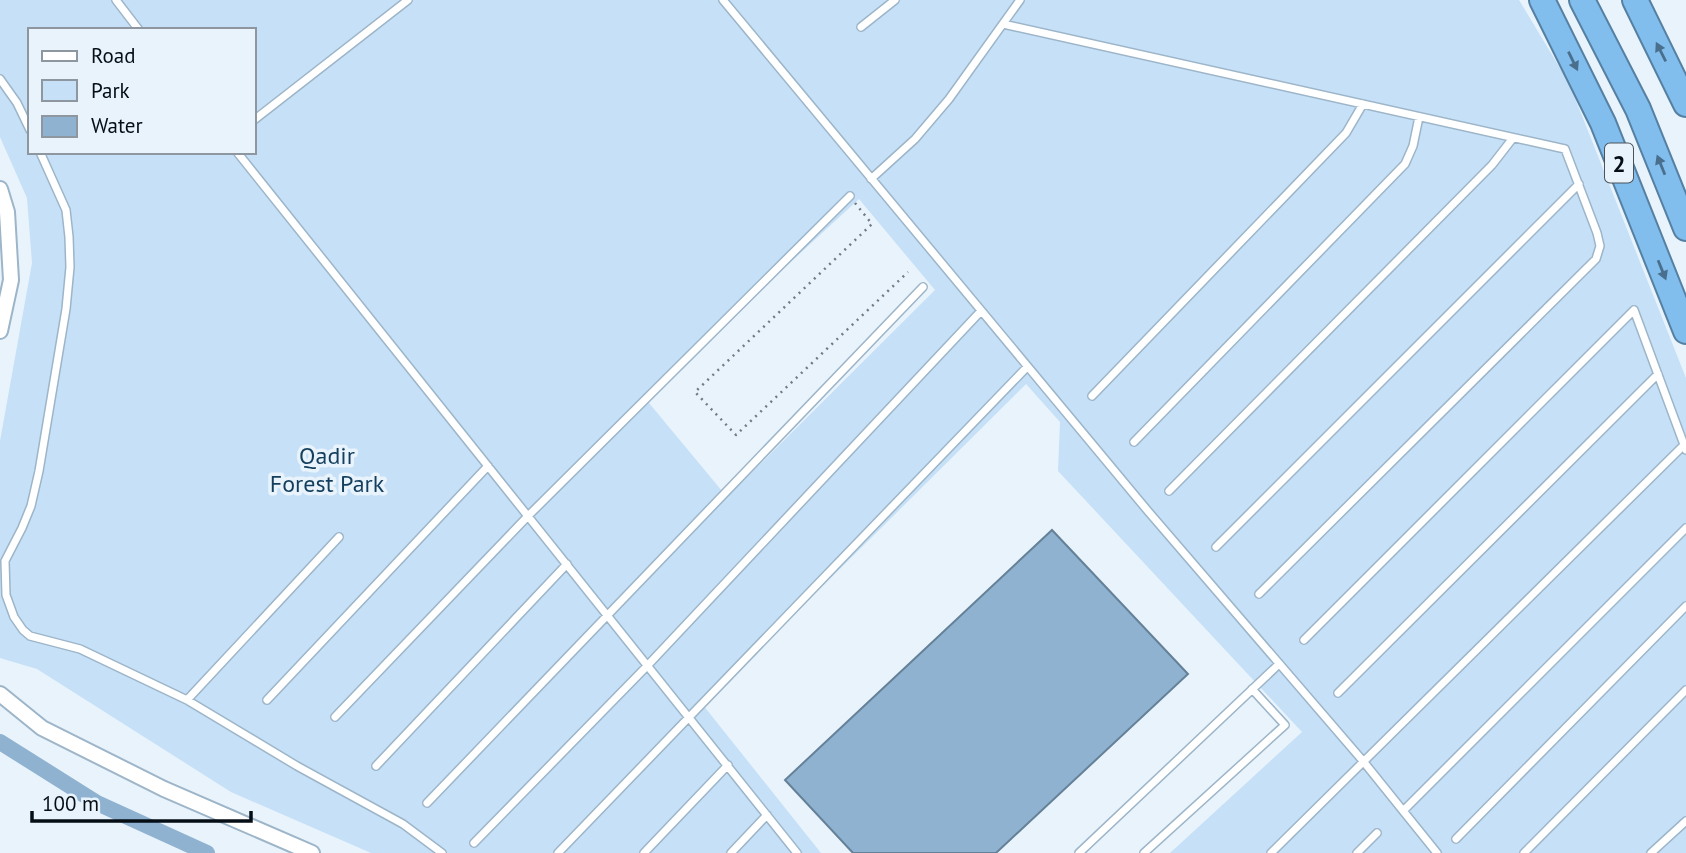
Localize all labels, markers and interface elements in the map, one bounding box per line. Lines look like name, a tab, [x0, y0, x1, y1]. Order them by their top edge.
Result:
legend	[28, 28, 256, 154]
text: Road	[91, 42, 135, 69]
one-way arrow	[1656, 42, 1667, 62]
one-way arrow	[1567, 51, 1578, 71]
text: Park	[91, 77, 130, 104]
text: Water	[91, 112, 143, 139]
road number: 2	[1605, 144, 1633, 182]
one-way arrow	[1655, 154, 1666, 175]
one-way arrow	[1656, 260, 1667, 281]
park label: Qadir Forest Park	[270, 440, 385, 499]
scale bar	[32, 780, 250, 824]
text: 100 m	[42, 790, 99, 817]

